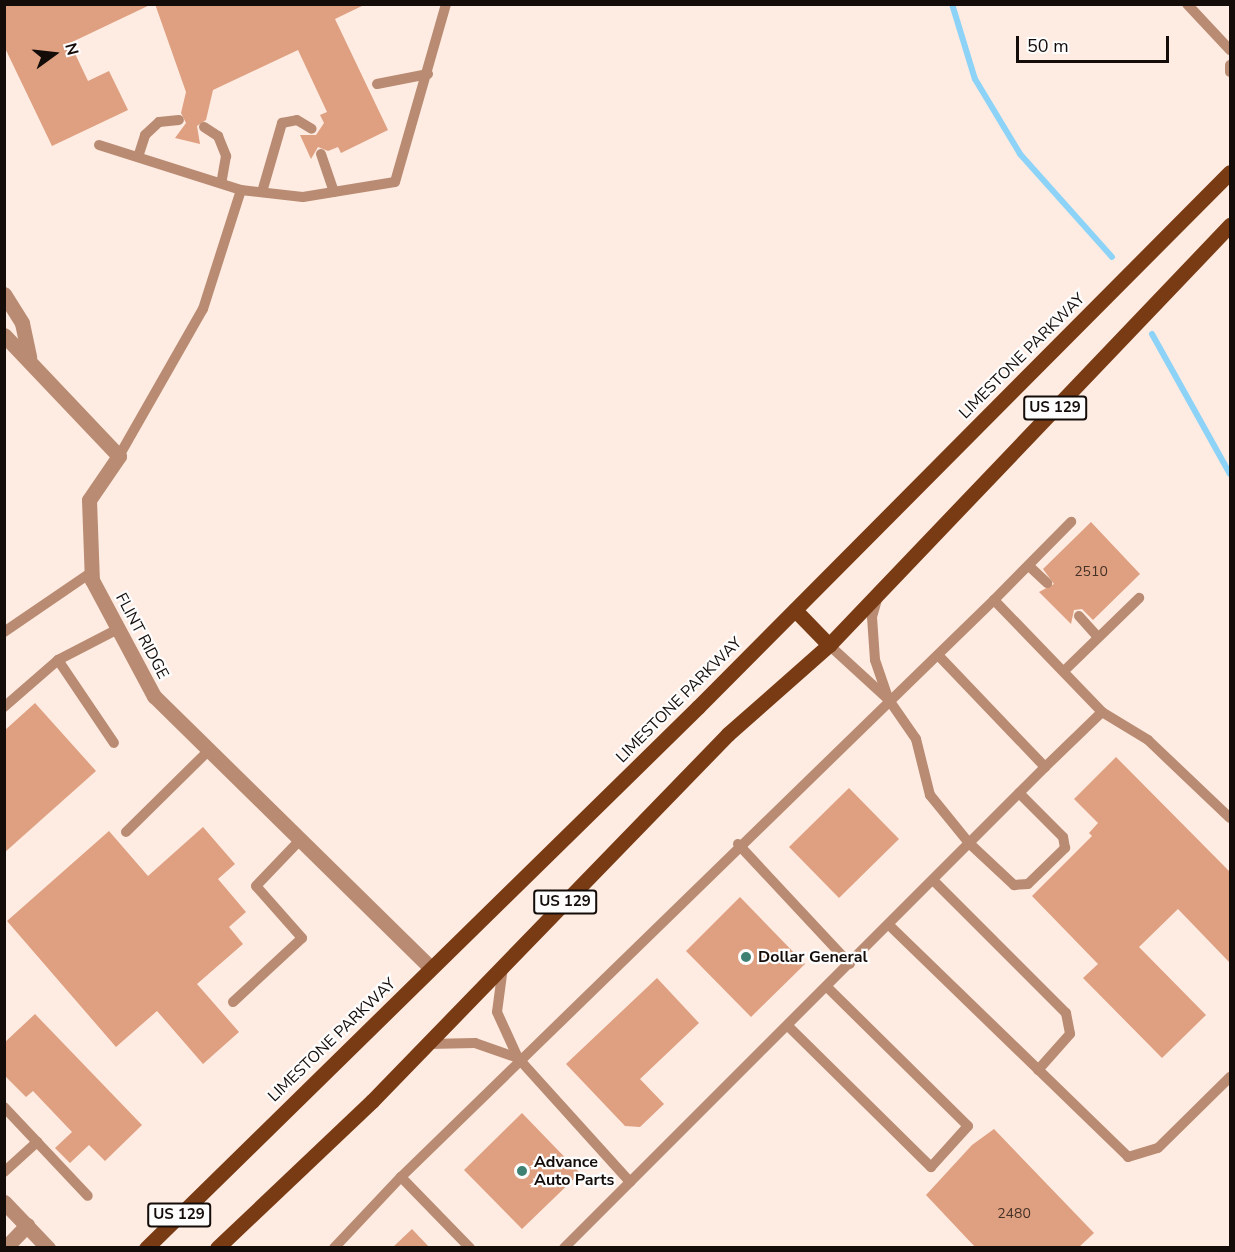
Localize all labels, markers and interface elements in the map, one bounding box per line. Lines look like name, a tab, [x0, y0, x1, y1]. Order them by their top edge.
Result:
north arrow	[24, 24, 84, 84]
scale bar	[1019, 24, 1172, 62]
text: 50 m	[1027, 34, 1069, 58]
text: N	[59, 41, 84, 58]
street label: LIMESTONE PARKWAY	[955, 289, 1089, 423]
road number: US 129	[1022, 396, 1088, 420]
house number: 2510	[1074, 564, 1108, 580]
street label: FLINT RIDGE	[111, 590, 173, 682]
street label: LIMESTONE PARKWAY	[612, 633, 746, 767]
road number: US 129	[532, 890, 598, 914]
place label: Dollar General	[758, 947, 867, 967]
marker: Dollar General	[739, 950, 753, 964]
street label: LIMESTONE PARKWAY	[264, 974, 400, 1106]
place label: Advance Auto Parts	[534, 1152, 614, 1190]
marker: Advance Auto Parts	[515, 1164, 529, 1178]
road number: US 129	[146, 1203, 212, 1227]
house number: 2480	[997, 1206, 1031, 1222]

